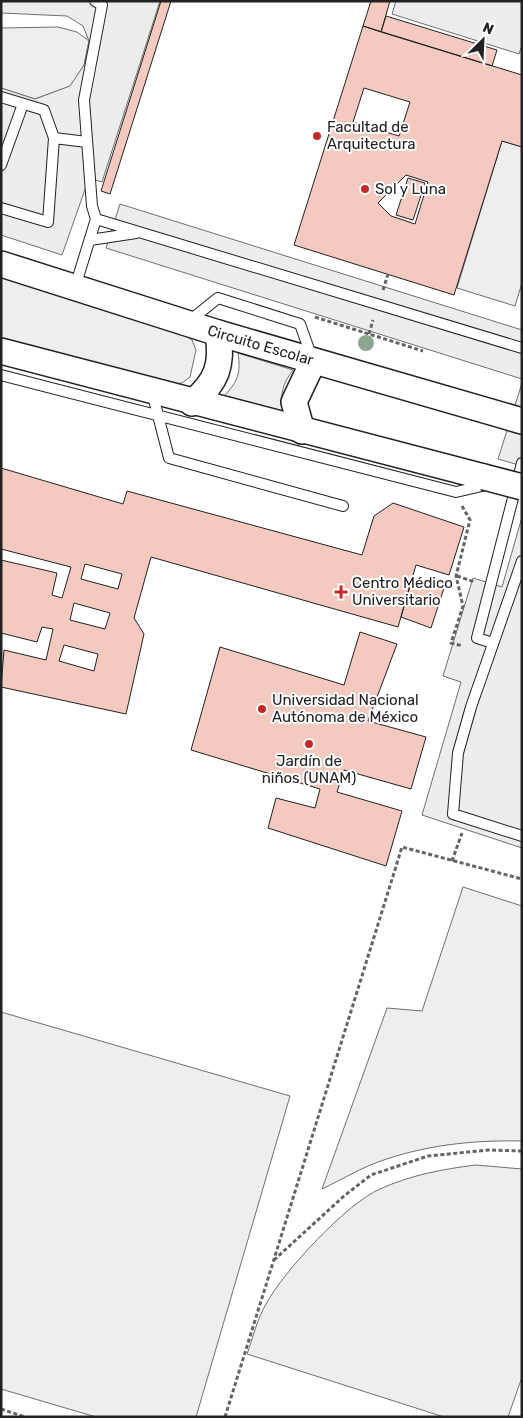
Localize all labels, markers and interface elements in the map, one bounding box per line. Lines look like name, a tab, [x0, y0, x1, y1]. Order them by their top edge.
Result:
north arrow	[458, 15, 508, 65]
text: N	[480, 19, 496, 38]
place label: Facultad de Arquitectura	[327, 118, 416, 153]
marker: Facultad de Arquitectura	[311, 130, 323, 142]
place label: Sol y Luna	[375, 180, 446, 198]
marker: Sol y Luna	[359, 183, 371, 195]
street label: Circuito Escolar	[205, 321, 316, 369]
place label: Centro Médico Universitario	[352, 574, 453, 609]
marker: Centro Médico Universitario	[334, 585, 348, 599]
place label: Universidad Nacional Autónoma de México	[272, 691, 419, 726]
marker: Universidad Nacional Autónoma de México	[256, 703, 268, 715]
marker: Jardín de niños (UNAM)	[303, 738, 315, 750]
place label: Jardín de niños (UNAM)	[262, 752, 356, 787]

